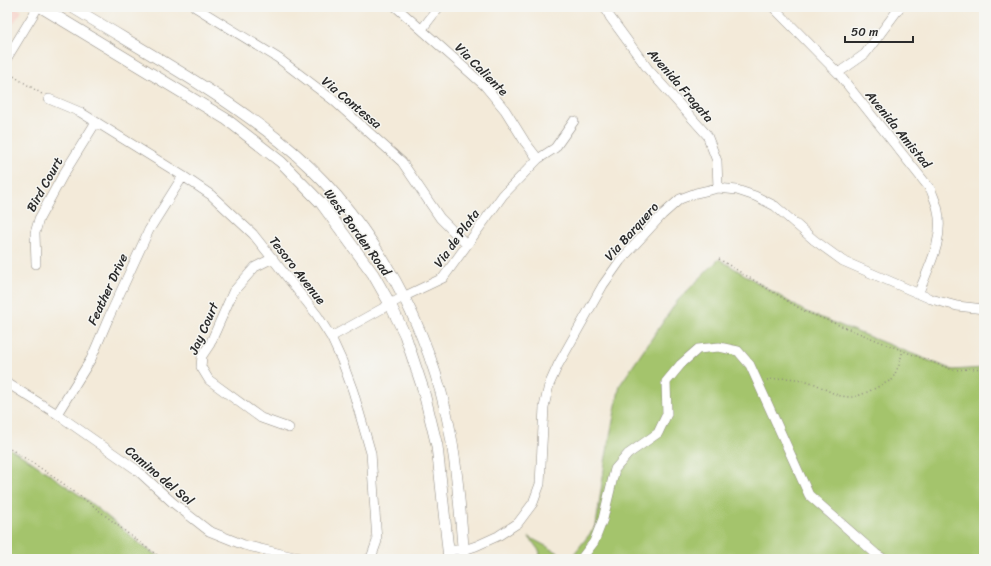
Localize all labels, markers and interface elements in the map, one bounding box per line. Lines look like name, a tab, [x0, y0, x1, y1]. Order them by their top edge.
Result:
scale bar	[845, 18, 913, 44]
text: 50 m	[851, 21, 878, 43]
street label: Via Caliente	[449, 37, 514, 102]
street label: Avenida Fragata	[641, 42, 720, 128]
street label: Via Contessa	[316, 70, 387, 135]
street label: Avenida Amistad	[859, 84, 938, 174]
street label: Bird Court	[20, 152, 69, 216]
street label: West Borden Road	[318, 184, 398, 282]
street label: Via Barquero	[598, 196, 665, 266]
street label: Via de Plata	[427, 204, 486, 272]
street label: Tesoro Avenue	[263, 231, 332, 310]
street label: Feather Drive	[81, 249, 134, 329]
street label: Jay Court	[181, 298, 225, 359]
street label: Camino del Sol	[120, 440, 200, 511]

